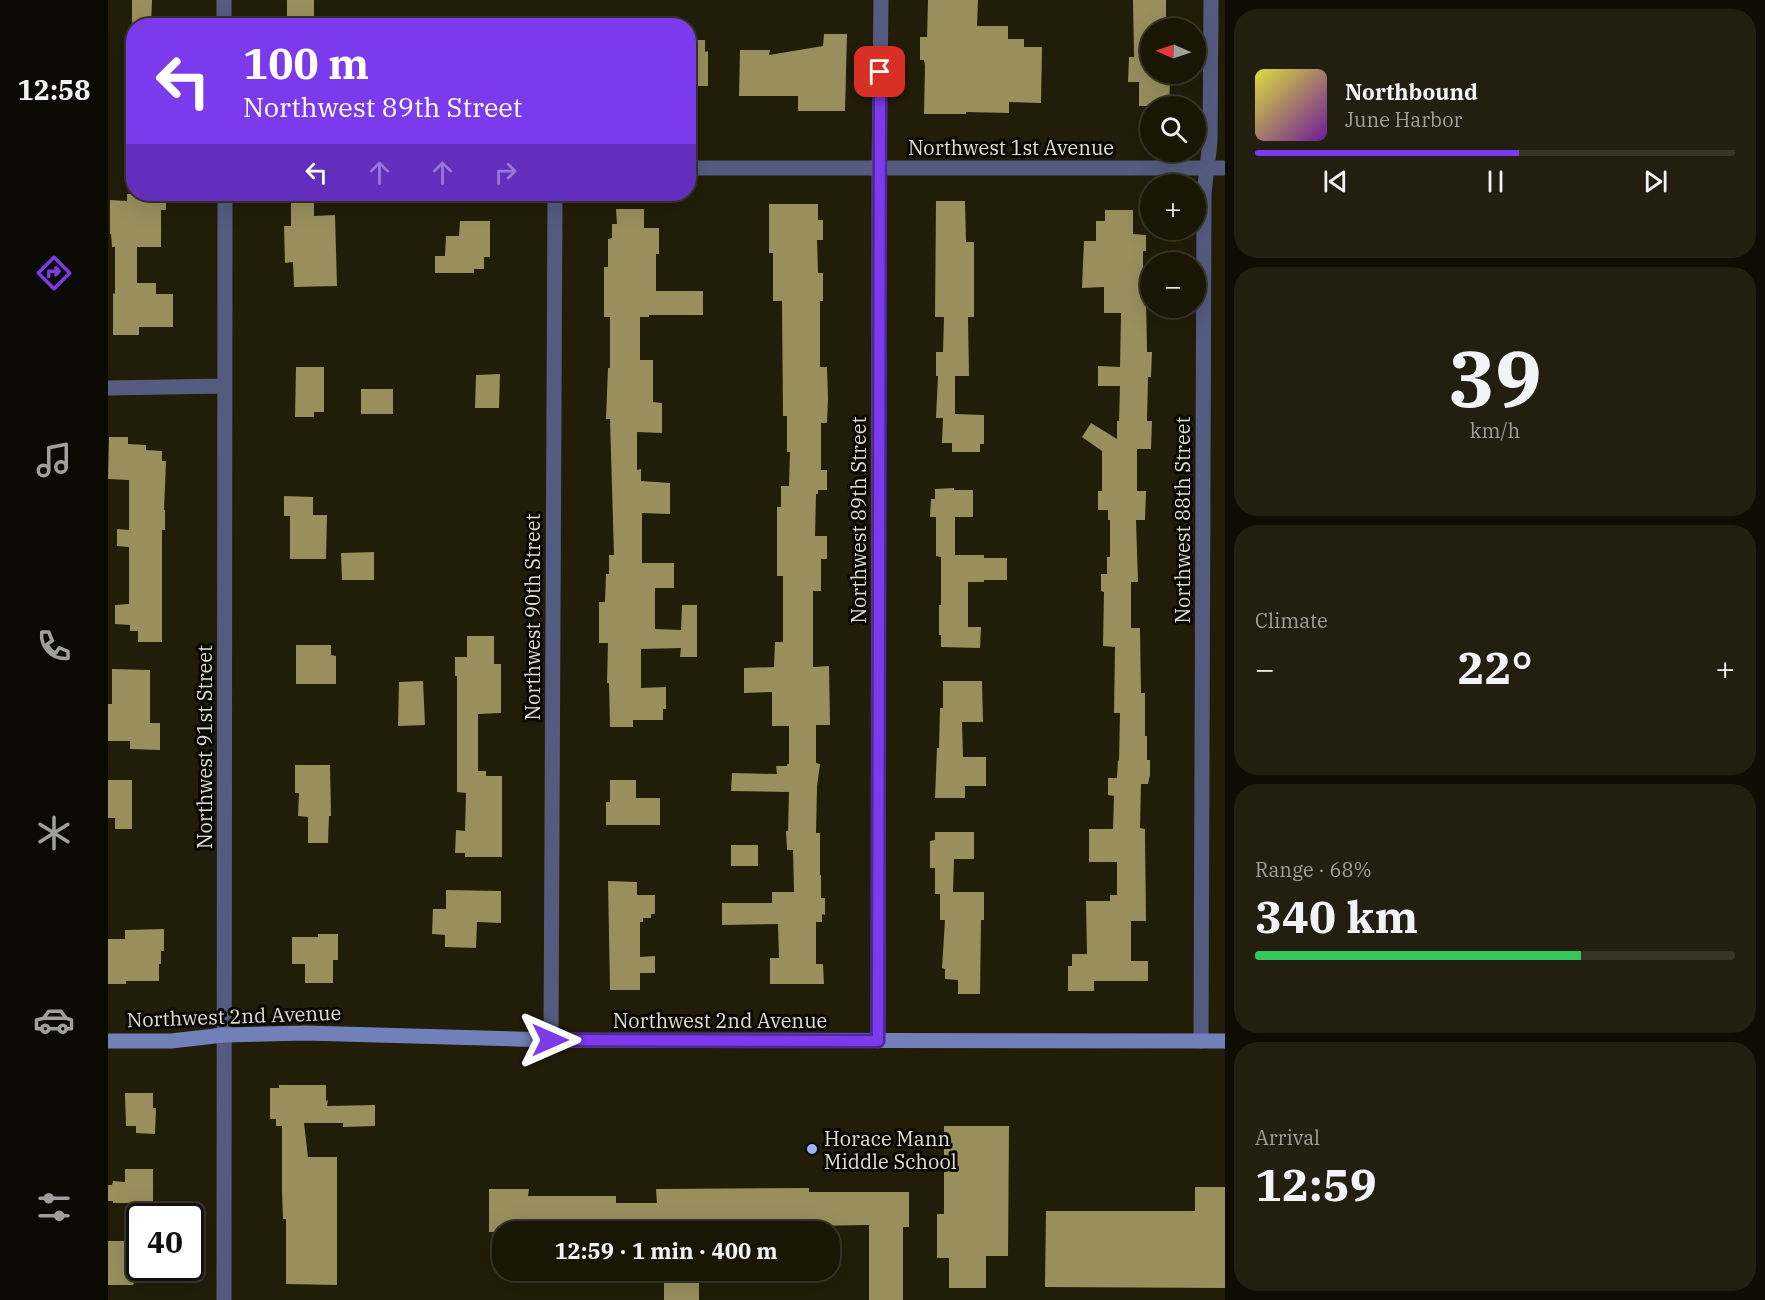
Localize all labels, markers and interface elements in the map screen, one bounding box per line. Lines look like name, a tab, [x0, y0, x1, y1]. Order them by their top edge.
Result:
north arrow	[1140, 18, 1206, 84]
map controls	[1140, 18, 1206, 318]
text: 100 m	[243, 36, 369, 91]
icon: left	[144, 42, 222, 120]
pin	[854, 46, 905, 97]
icon: arrive	[863, 55, 896, 88]
text: 12:58	[18, 72, 90, 107]
text: Northbound	[1345, 77, 1478, 106]
text: Northwest 89th Street	[243, 89, 522, 124]
button: search	[1140, 96, 1206, 162]
text: June Harbor	[1345, 106, 1462, 133]
street label: Northwest 1st Avenue	[908, 134, 1114, 161]
icon: left	[300, 156, 333, 189]
icon: ahead	[363, 156, 396, 189]
icon: ahead	[426, 156, 459, 189]
icon: right	[489, 156, 522, 189]
icon: previous	[1319, 165, 1352, 198]
icon: pause	[1479, 165, 1512, 198]
icon: next	[1639, 165, 1672, 198]
button: +	[1140, 174, 1206, 240]
icon: directions	[33, 252, 75, 294]
button: −	[1140, 252, 1206, 318]
text: 39	[1448, 327, 1542, 428]
street label: Northwest 89th Street	[845, 417, 872, 623]
street label: Northwest 88th Street	[1169, 417, 1196, 623]
text: km/h	[1470, 417, 1520, 444]
icon: music	[33, 439, 75, 481]
street label: Northwest 90th Street	[519, 514, 546, 720]
text: Climate	[1255, 607, 1328, 634]
icon: phone	[33, 625, 75, 667]
text: 22°	[1457, 638, 1533, 696]
street label: Northwest 91st Street	[191, 645, 218, 849]
text: −	[1255, 647, 1275, 690]
text: +	[1715, 647, 1735, 690]
icon: climate	[33, 812, 75, 854]
text: Range · 68%	[1255, 856, 1372, 883]
text: 340 km	[1255, 887, 1418, 945]
icon: car	[33, 999, 75, 1041]
street label: Northwest 2nd Avenue	[126, 999, 342, 1033]
street label: Northwest 2nd Avenue	[613, 1007, 827, 1034]
position arrow	[518, 1008, 582, 1072]
text: Arrival	[1255, 1124, 1320, 1151]
place label: Horace Mann Middle School	[824, 1125, 957, 1175]
marker: Horace Mann Middle School	[805, 1142, 819, 1156]
text: 12:59	[1255, 1155, 1377, 1213]
icon: filters	[33, 1186, 75, 1228]
speed limit sign: 40	[126, 1203, 204, 1281]
text: 12:59 · 1 min · 400 m	[554, 1236, 778, 1265]

